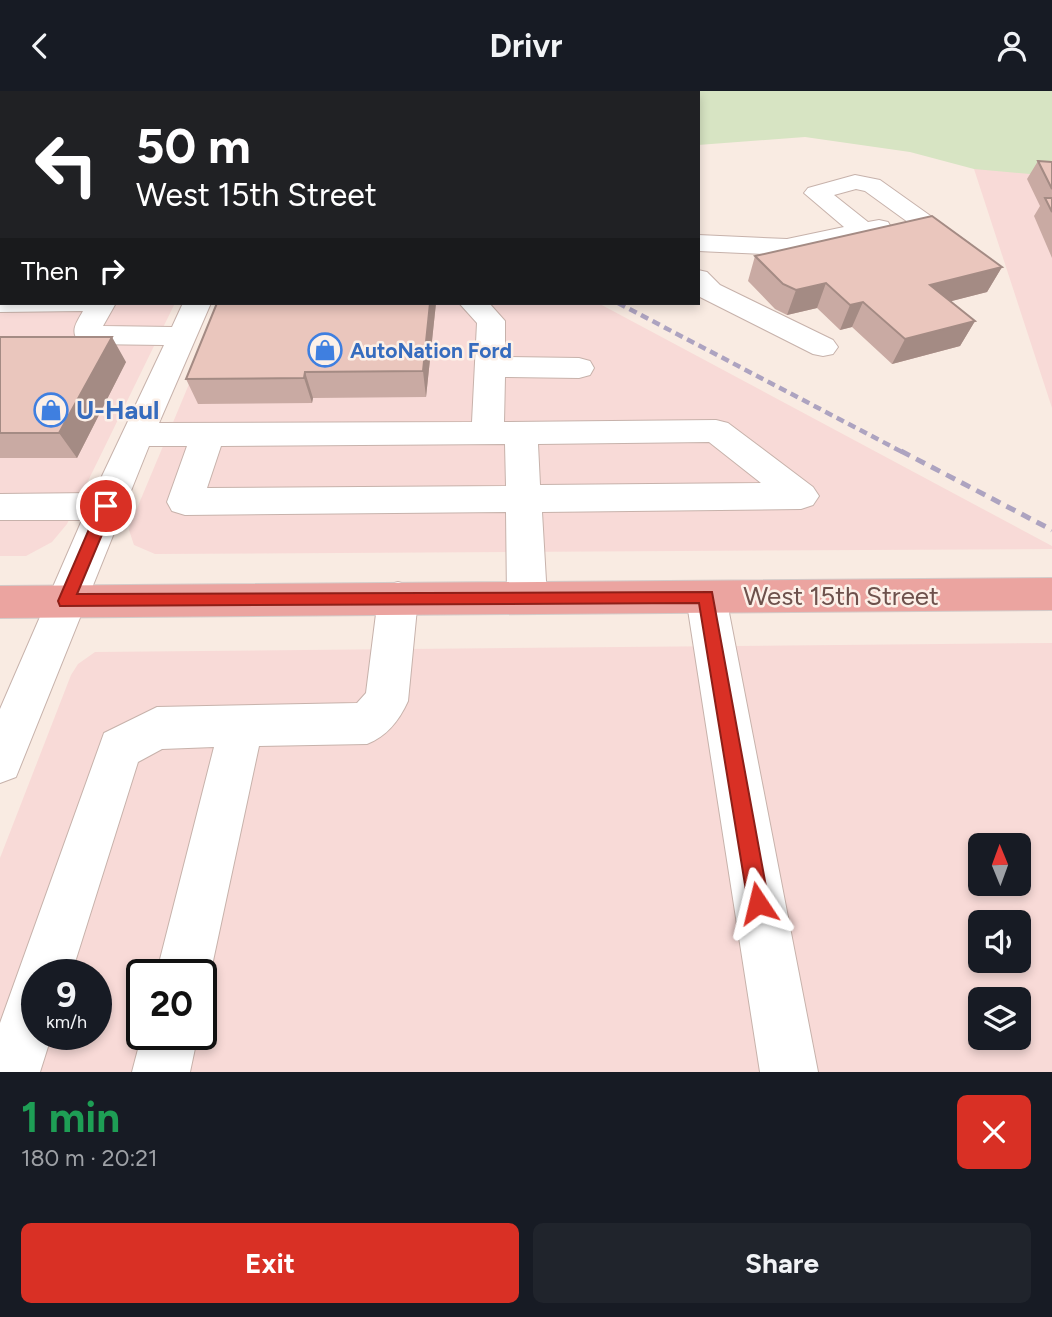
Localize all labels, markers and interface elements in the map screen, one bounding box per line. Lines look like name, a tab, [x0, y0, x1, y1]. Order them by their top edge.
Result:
icon: back	[21, 27, 59, 65]
text: Drivr	[490, 27, 562, 65]
icon: person	[993, 27, 1031, 65]
text: 50 m	[136, 116, 251, 175]
icon: left	[21, 119, 112, 210]
text: West 15th Street	[136, 176, 377, 214]
icon: right	[93, 252, 131, 290]
text: Then	[21, 255, 79, 287]
shop icon: AutoNation Ford	[306, 331, 344, 369]
place label: AutoNation Ford	[350, 338, 512, 363]
shop icon: U-Haul	[32, 391, 70, 429]
place label: U-Haul	[76, 394, 159, 426]
pin	[76, 476, 136, 536]
icon: arrive	[87, 487, 125, 525]
street label: West 15th Street	[743, 580, 939, 612]
north arrow	[968, 833, 1031, 896]
map controls	[968, 833, 1031, 1050]
position arrow	[721, 866, 795, 940]
button: sound	[968, 910, 1031, 973]
speed limit sign: 20	[126, 959, 217, 1050]
text: 9	[56, 974, 77, 1016]
button: layers	[968, 987, 1031, 1050]
text: km/h	[46, 1011, 87, 1033]
text: 1 min	[21, 1092, 120, 1143]
button: close	[957, 1095, 1031, 1169]
text: 180 m · 20:21	[21, 1144, 158, 1172]
button: Exit	[21, 1223, 519, 1303]
button: Share	[533, 1223, 1031, 1303]

